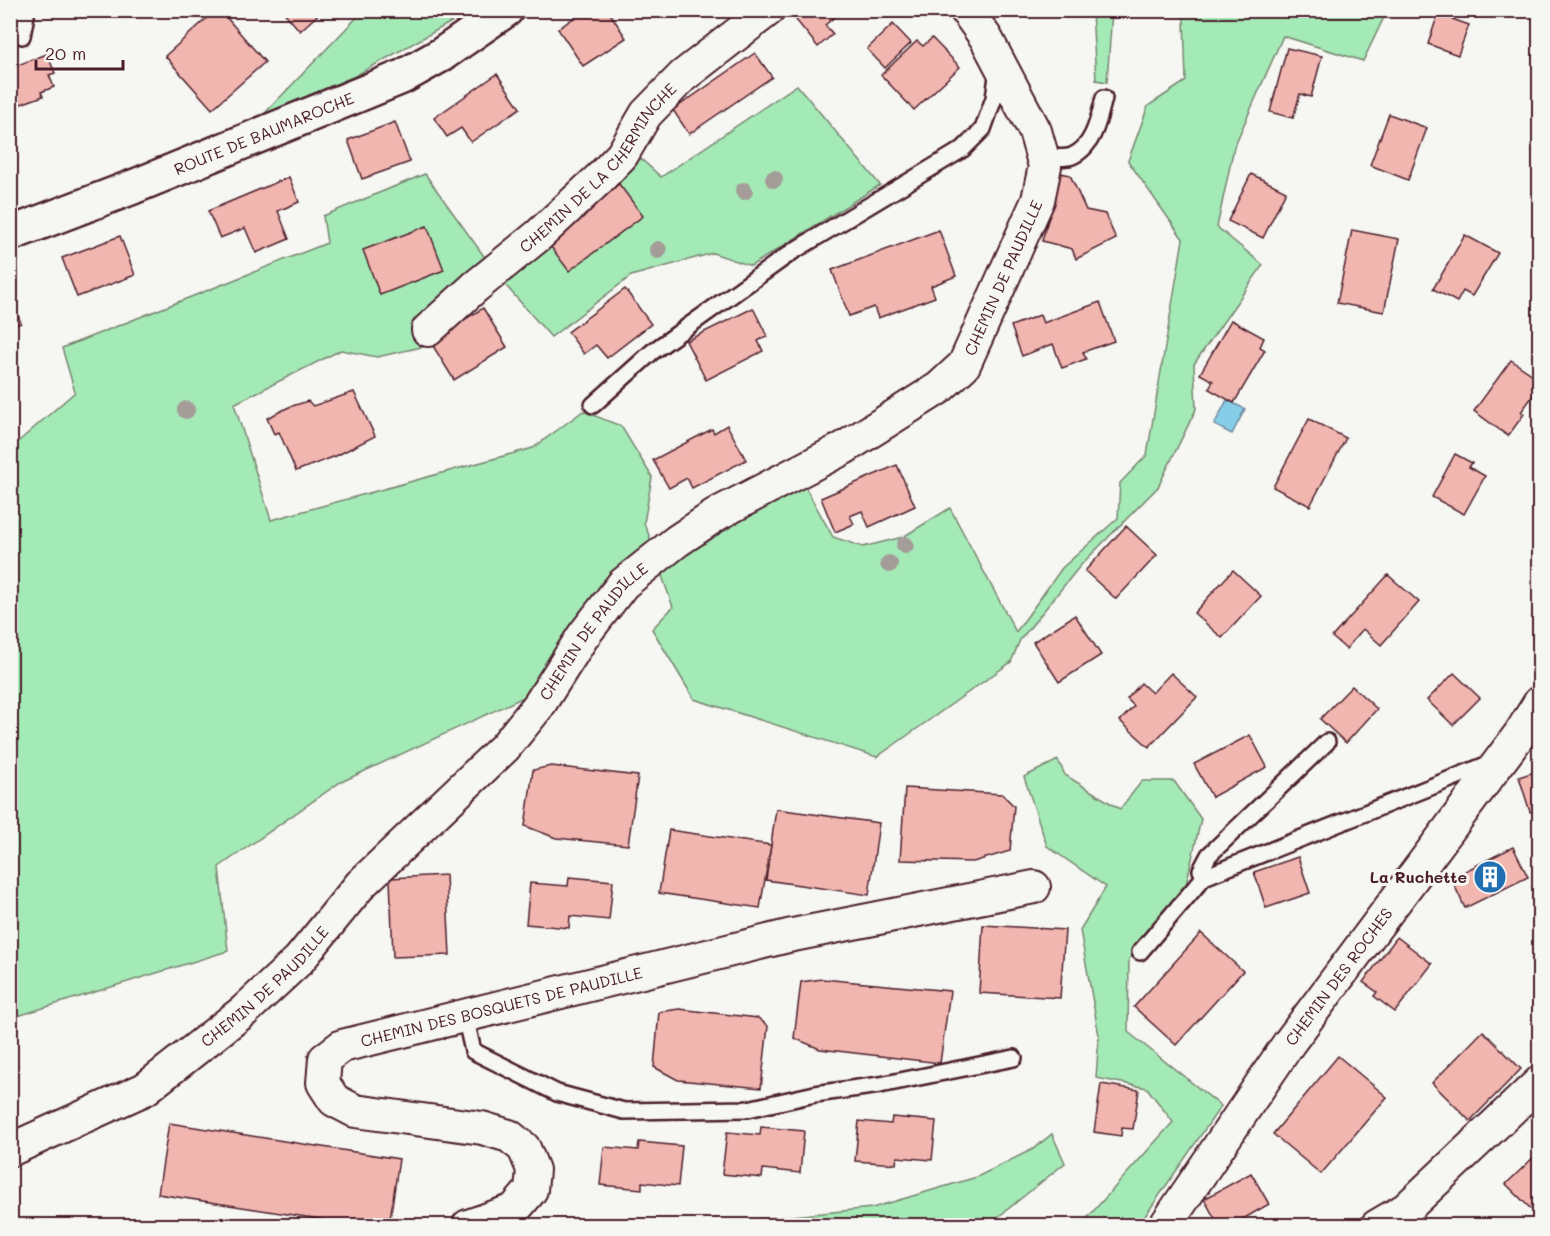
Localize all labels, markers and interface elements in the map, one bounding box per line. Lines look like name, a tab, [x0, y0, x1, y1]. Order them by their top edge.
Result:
scale bar	[36, 33, 123, 71]
text: 20 m	[45, 41, 86, 65]
street label: CHEMIN DE LA CHERMINCHE	[515, 78, 681, 257]
street label: ROUTE DE BAUMAROCHE	[170, 87, 357, 179]
street label: CHEMIN DE PAUDILLE	[959, 196, 1047, 359]
street label: CHEMIN DE PAUDILLE	[534, 558, 652, 704]
building icon: La Ruchette	[1472, 859, 1508, 895]
place label: La Ruchette	[1370, 866, 1467, 887]
street label: CHEMIN DES ROCHES	[1280, 903, 1397, 1049]
street label: CHEMIN DE PAUDILLE	[196, 921, 333, 1051]
street label: CHEMIN DES BOSQUETS DE PAUDILLE	[358, 961, 644, 1051]

